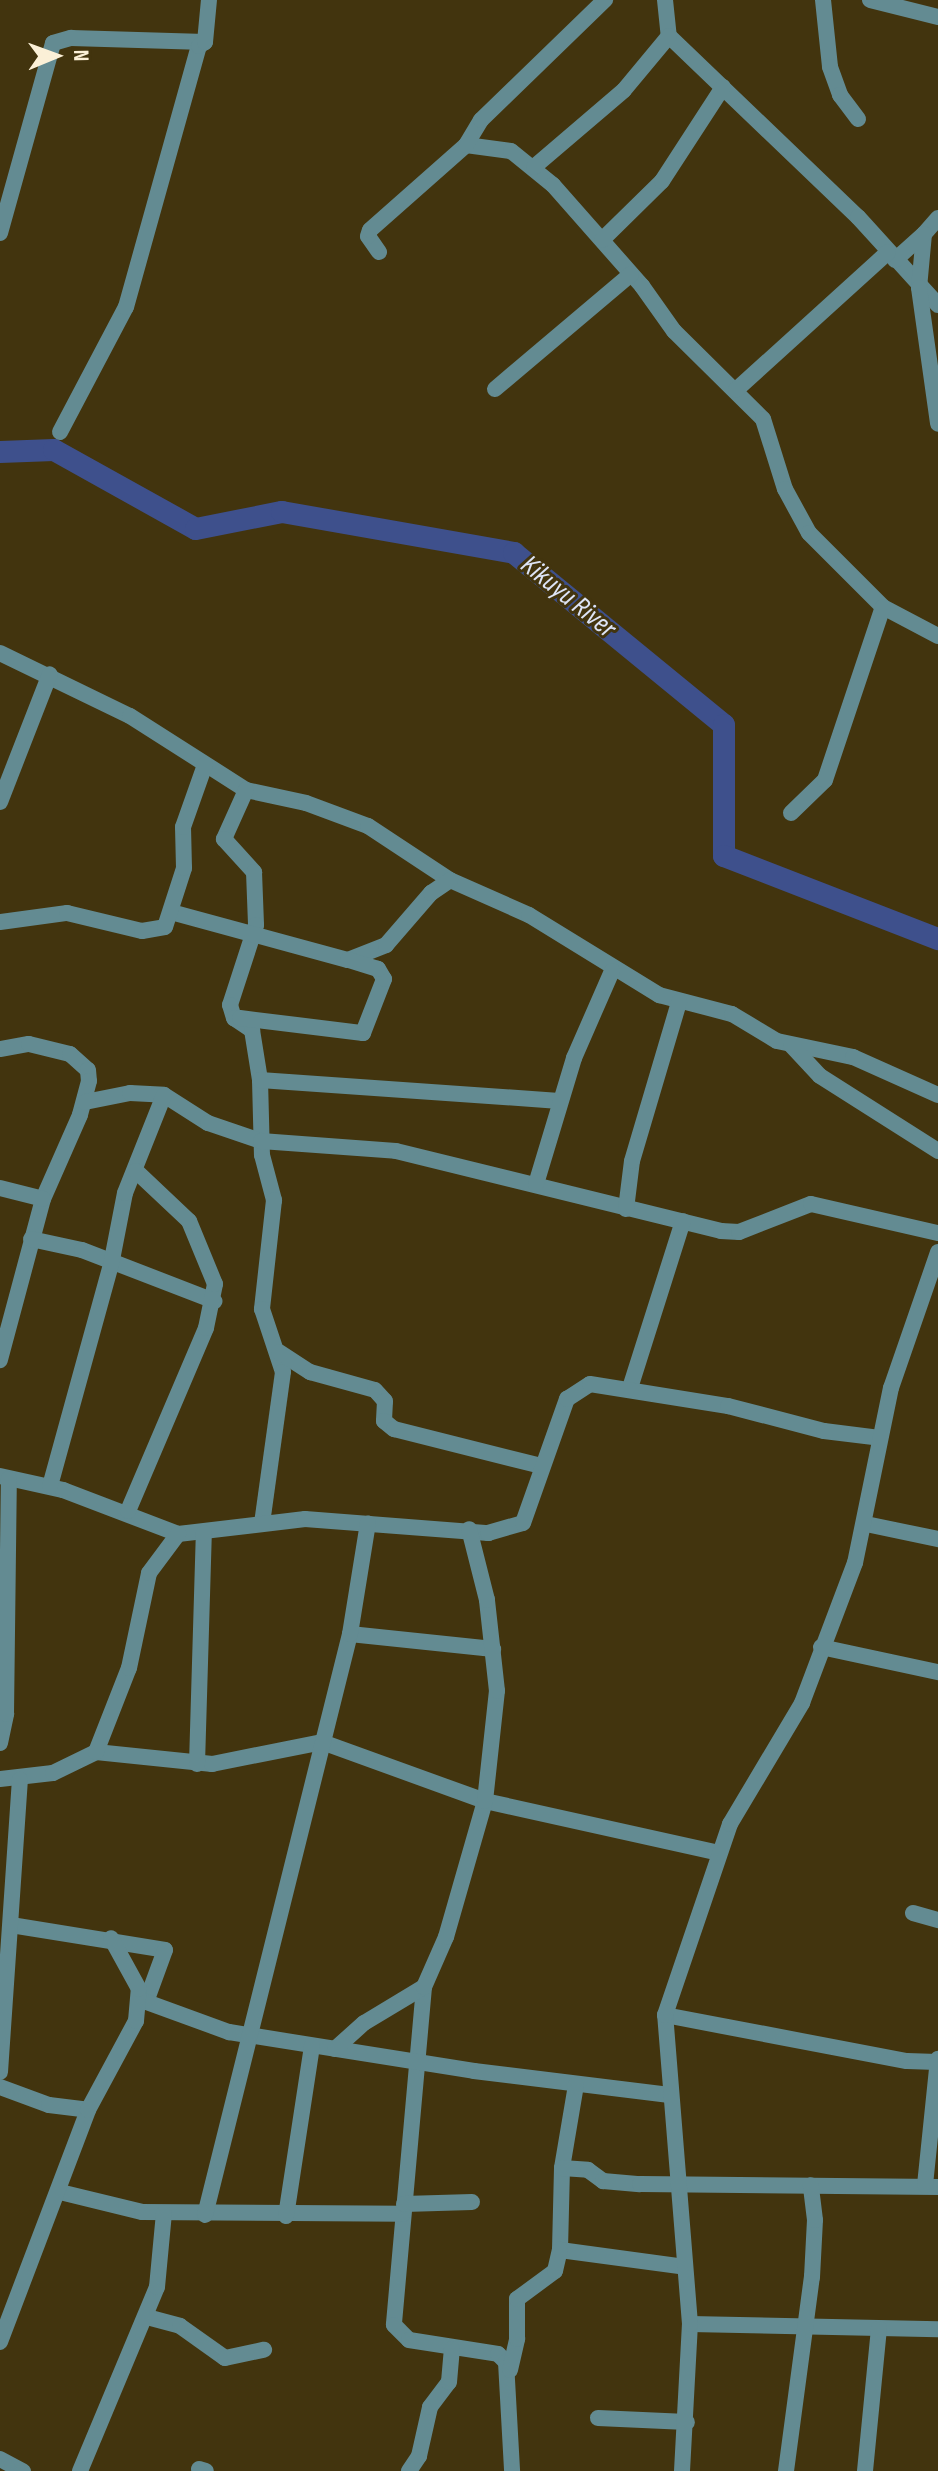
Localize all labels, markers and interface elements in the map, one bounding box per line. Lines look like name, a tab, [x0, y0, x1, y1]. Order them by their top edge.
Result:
north arrow	[16, 16, 96, 96]
text: N	[67, 49, 94, 62]
water label: Kikuyu River	[514, 548, 622, 646]

